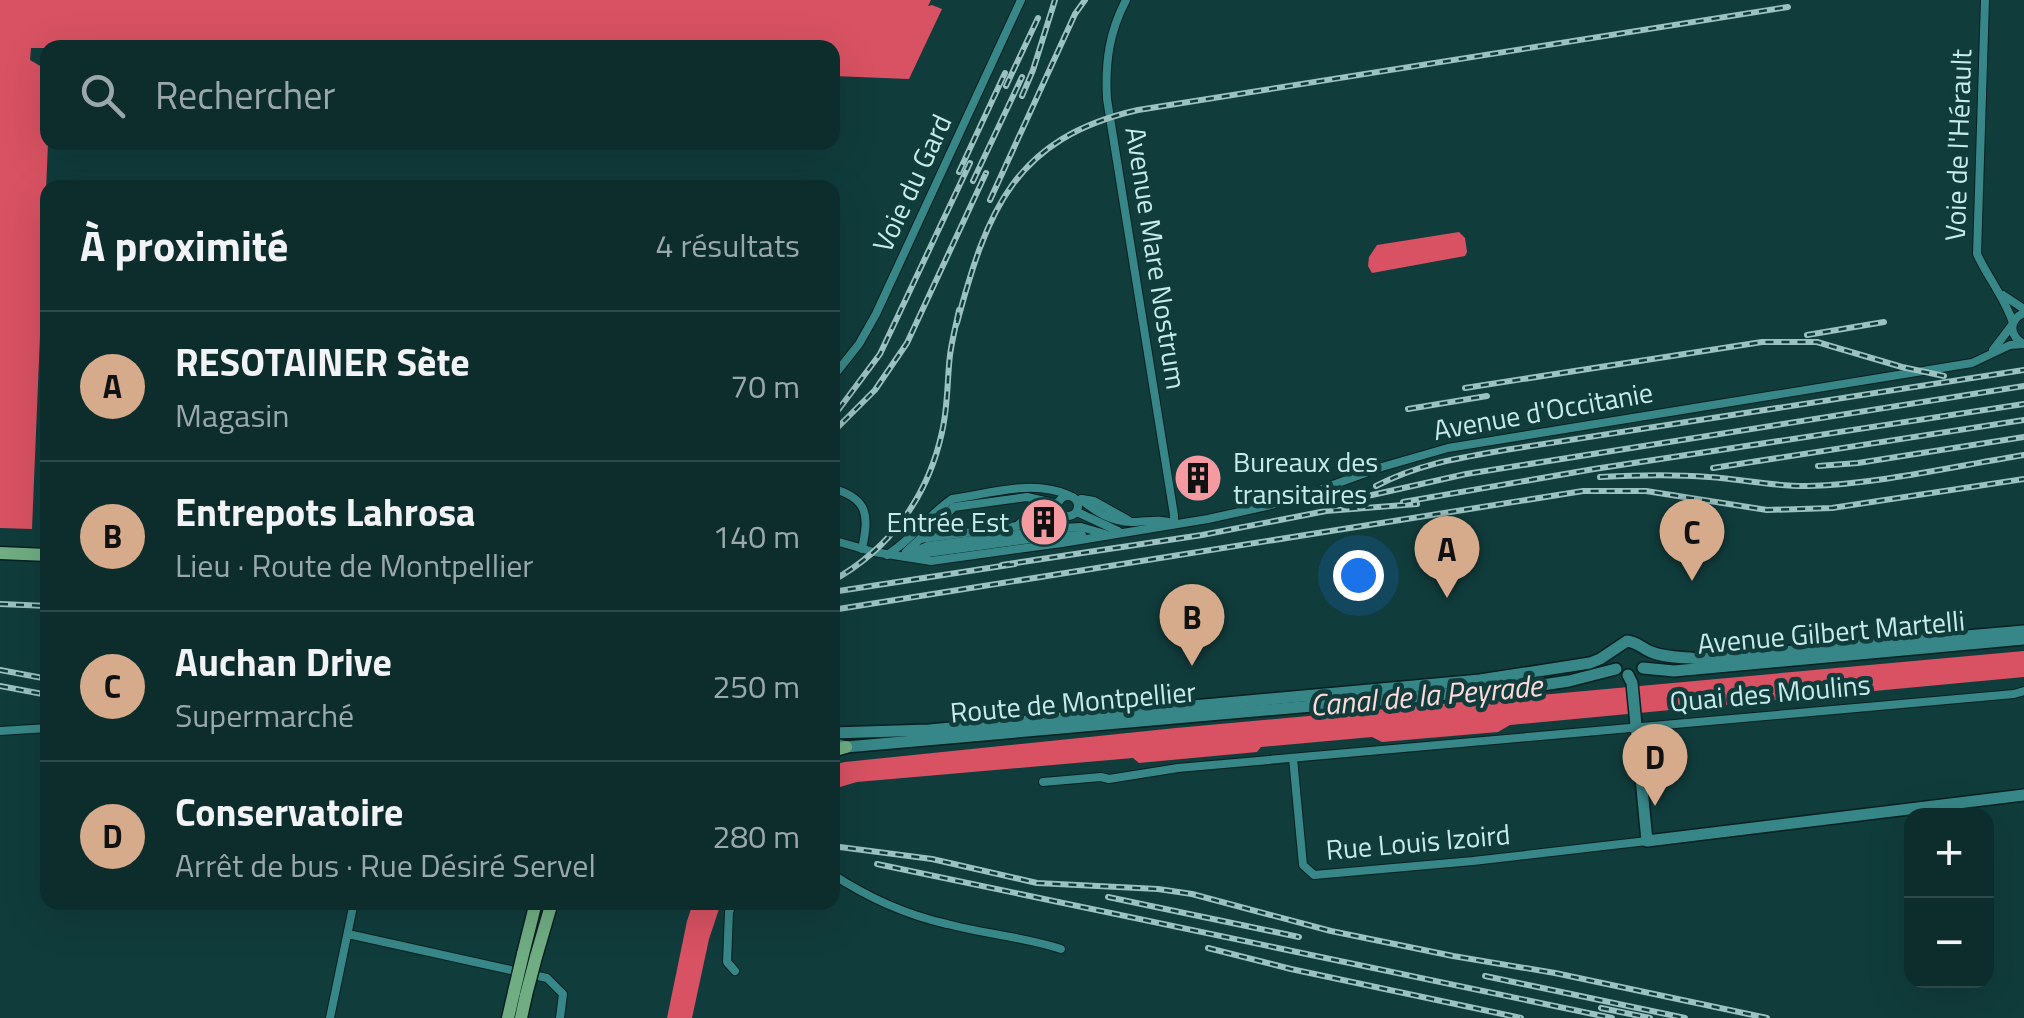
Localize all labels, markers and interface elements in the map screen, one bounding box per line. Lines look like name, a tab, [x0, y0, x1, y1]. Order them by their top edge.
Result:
search box	[40, 40, 840, 150]
street label: Voie de l'Hérault	[1933, 48, 1982, 242]
text: Rechercher	[155, 66, 336, 124]
icon: search	[75, 68, 130, 123]
street label: Voie du Gard	[861, 107, 962, 259]
street label: Avenue Mare Nostrum	[1115, 123, 1198, 392]
text: À proximité	[80, 213, 288, 277]
text: 4 résultats	[655, 221, 800, 269]
text: RESOTAINER Sète	[175, 333, 470, 391]
text: A	[103, 362, 122, 410]
text: 70 m	[730, 362, 800, 410]
street label: Avenue d'Occitanie	[1430, 370, 1656, 451]
text: Magasin	[175, 391, 289, 439]
place label: Bureaux des transitaires	[1233, 440, 1378, 515]
building icon: Bureaux des transitaires	[1172, 452, 1224, 504]
text: Entrepots Lahrosa	[175, 483, 476, 541]
building icon: Entrée Est	[1018, 496, 1070, 548]
pin: C	[1660, 498, 1724, 581]
place label: Entrée Est	[887, 500, 1009, 543]
text: B	[103, 512, 122, 560]
text: 140 m	[712, 512, 800, 560]
pin: A	[1414, 516, 1480, 598]
text: Lieu · Route de Montpellier	[175, 541, 533, 589]
your location	[1333, 550, 1384, 601]
pin: B	[1160, 584, 1224, 666]
street label: Avenue Gilbert Martelli	[1695, 598, 1967, 665]
text: Auchan Drive	[175, 633, 392, 691]
text: C	[104, 662, 121, 710]
text: 250 m	[712, 662, 800, 710]
water label: Canal de la Peyrade	[1308, 662, 1546, 728]
street label: Quai des Moulins	[1668, 662, 1872, 723]
street label: Route de Montpellier	[948, 669, 1198, 734]
text: Supermarché	[175, 691, 354, 739]
pin: D	[1622, 724, 1688, 806]
text: Conservatoire	[175, 783, 404, 841]
map controls	[1904, 808, 1994, 988]
button: +	[1904, 808, 1994, 898]
text: D	[102, 812, 123, 860]
text: 280 m	[712, 812, 800, 860]
street label: Rue Louis Izoird	[1324, 812, 1512, 871]
text: Arrêt de bus · Rue Désiré Servel	[175, 841, 596, 889]
button: −	[1904, 898, 1994, 988]

